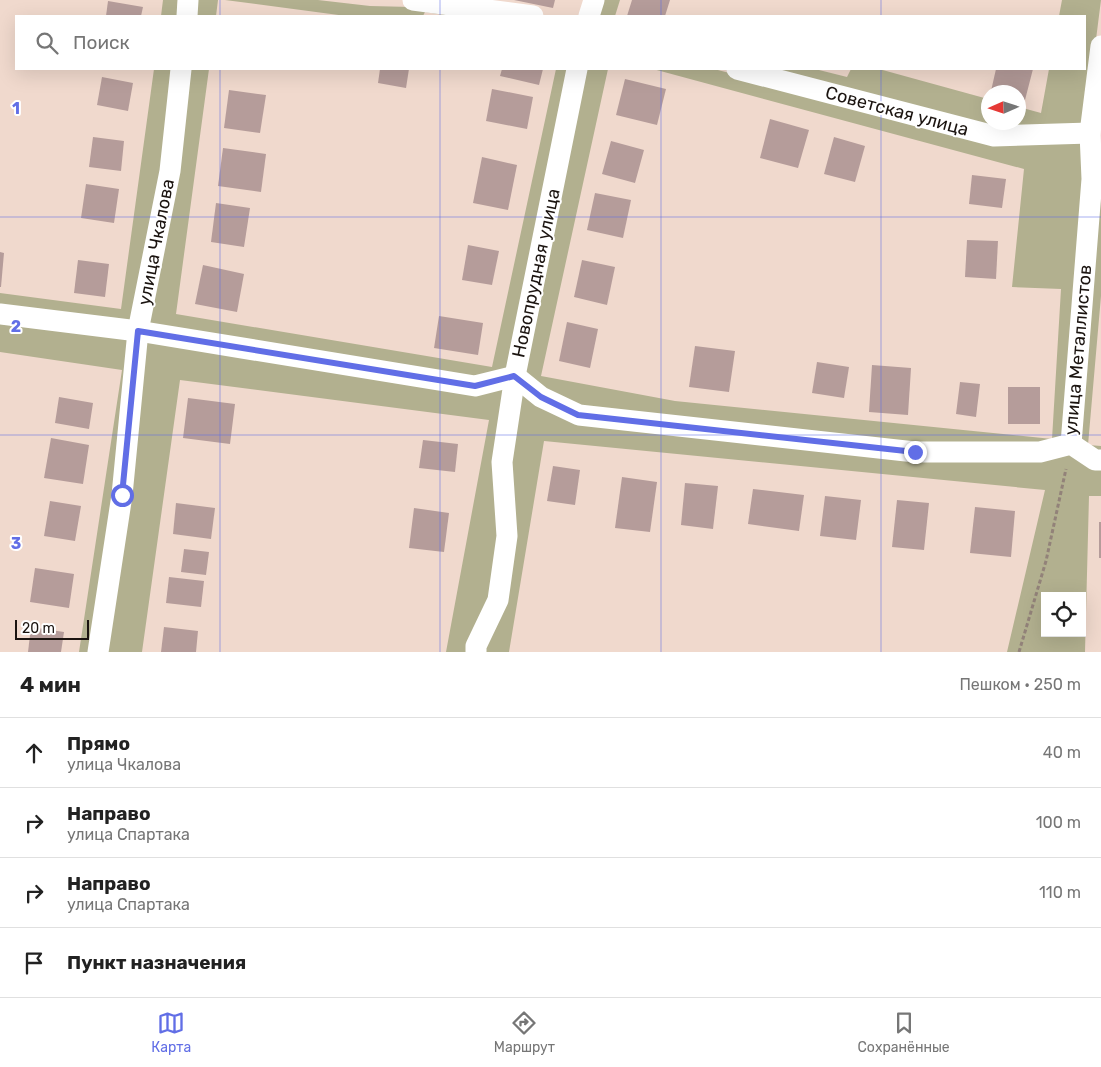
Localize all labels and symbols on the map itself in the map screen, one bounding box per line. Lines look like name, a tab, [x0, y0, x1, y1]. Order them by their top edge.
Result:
street label: Советская улица	[823, 81, 971, 141]
north arrow	[981, 85, 1026, 130]
text: 1	[12, 99, 20, 118]
street label: улица Чкалова	[133, 177, 179, 307]
street label: Новопрудная улица	[507, 186, 565, 360]
street label: улица Металлистов	[1060, 264, 1096, 436]
text: 2	[11, 317, 21, 336]
route end	[904, 441, 927, 464]
route start	[111, 484, 134, 507]
text: 3	[11, 534, 21, 553]
scale bar	[15, 617, 89, 640]

